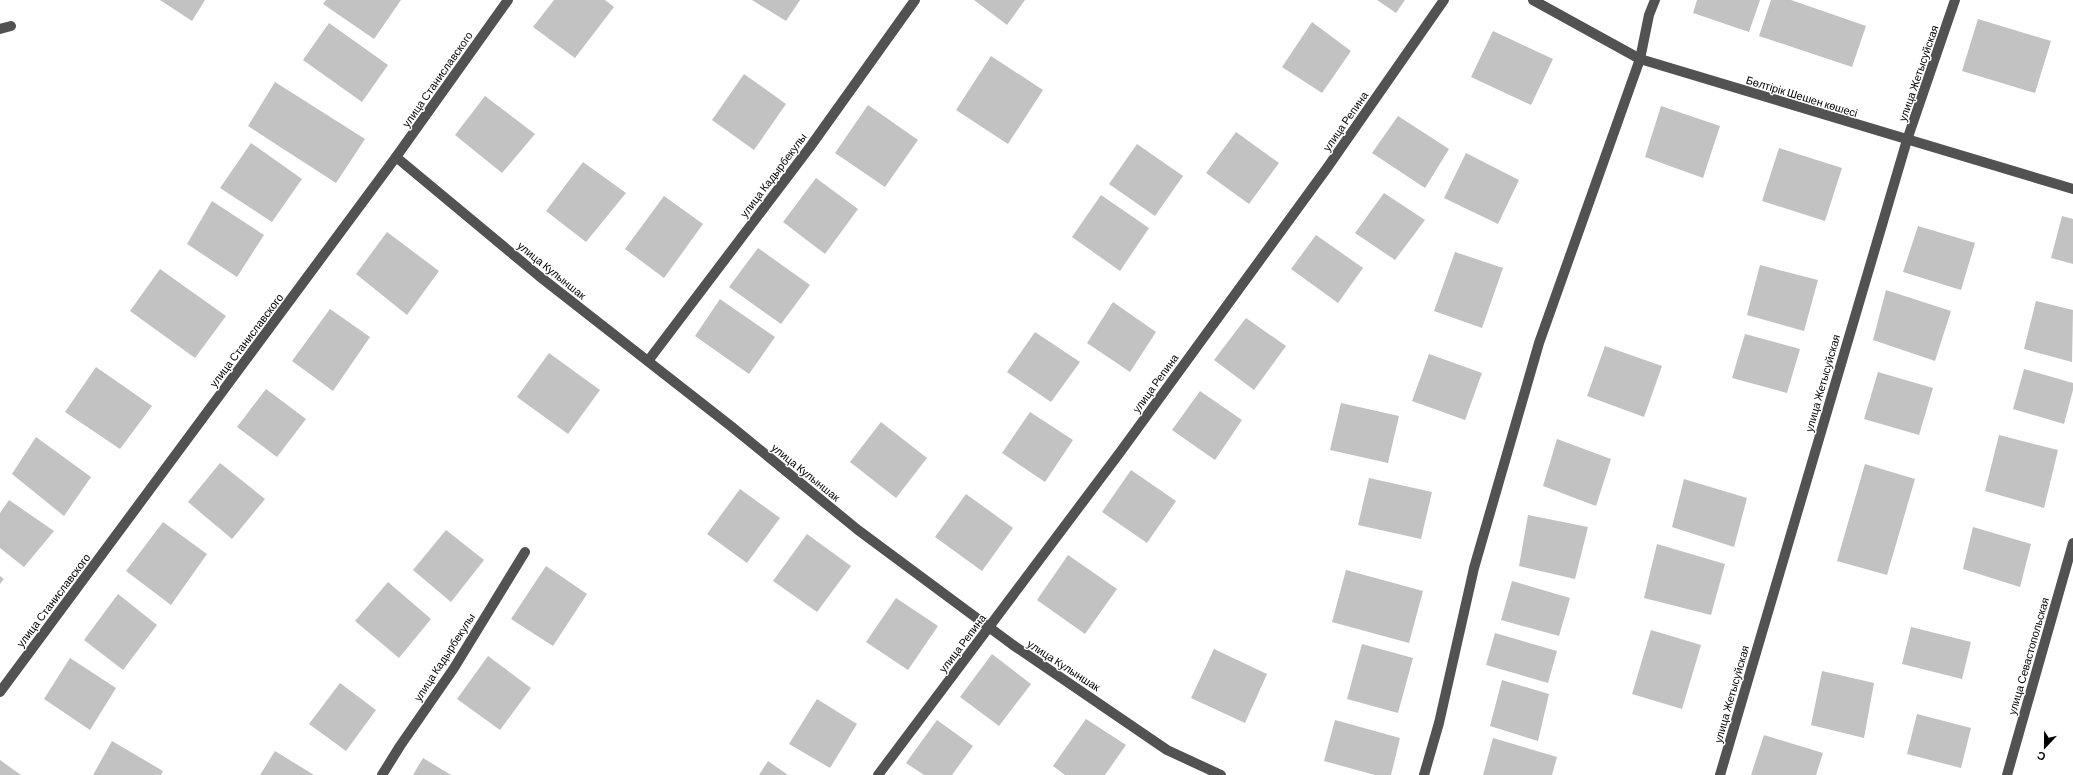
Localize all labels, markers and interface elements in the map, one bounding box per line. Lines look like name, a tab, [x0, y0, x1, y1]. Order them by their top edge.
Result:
street label: улица Жетысуйская	[1895, 23, 1941, 123]
street label: улица Станиславского	[399, 29, 475, 129]
street label: Бөлтірік Шешен көшесі	[1745, 73, 1859, 119]
street label: улица Репина	[1320, 88, 1371, 153]
street label: улица Кадырбекулы	[737, 130, 809, 220]
street label: улица Кулыншак	[515, 238, 589, 302]
street label: улица Станиславского	[207, 291, 285, 389]
street label: улица Жетысуйская	[1802, 333, 1842, 433]
street label: улица Репина	[1129, 350, 1181, 415]
street label: улица Кулыншак	[769, 440, 843, 504]
street label: улица Станиславского	[14, 551, 92, 649]
street label: улица Севастопольская	[2005, 596, 2051, 716]
street label: улица Кадырбекулы	[411, 611, 477, 703]
street label: улица Репина	[936, 611, 989, 675]
street label: улица Кулыншак	[1025, 637, 1103, 693]
street label: улица Жетысуйская	[1711, 644, 1751, 744]
north arrow	[2025, 727, 2065, 767]
text: С	[2035, 749, 2047, 764]

